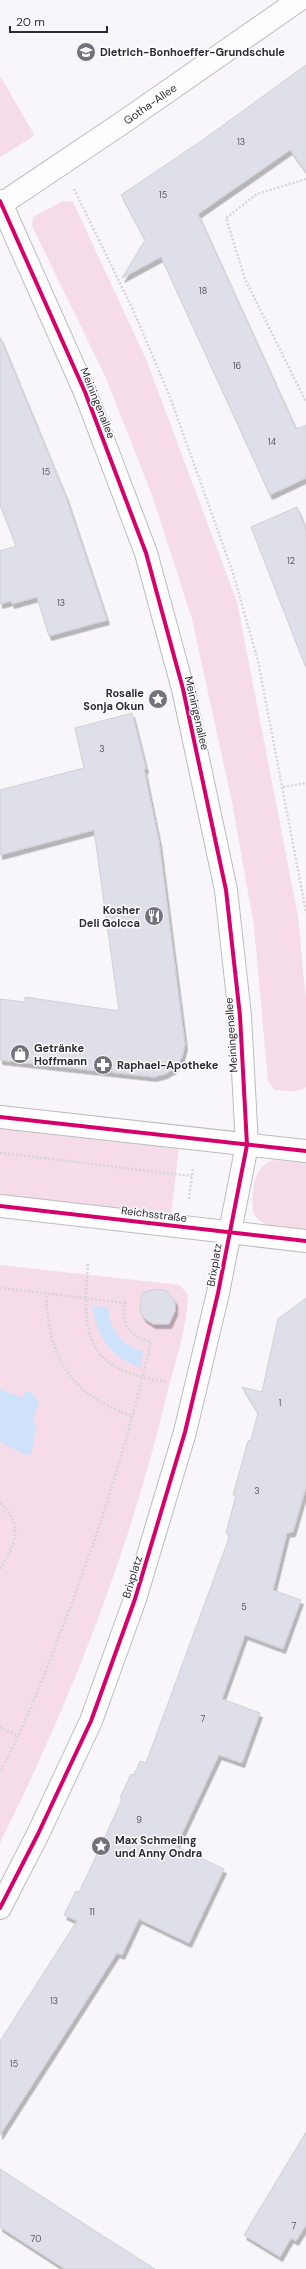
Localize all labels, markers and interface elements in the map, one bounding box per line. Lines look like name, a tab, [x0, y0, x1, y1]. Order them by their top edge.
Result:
scale bar	[10, 8, 107, 34]
text: 20 m	[16, 14, 45, 30]
school or university icon: Dietrich-Bonhoeffer-Grundschule	[75, 41, 97, 63]
place label: Dietrich-Bonhoeffer-Grundschule	[100, 45, 285, 59]
street label: Gotha-Allee	[121, 81, 179, 127]
house number: 13	[237, 136, 245, 148]
house number: 15	[159, 189, 167, 201]
house number: 18	[199, 285, 207, 297]
house number: 16	[233, 360, 242, 372]
street label: Meiningenallee	[77, 365, 119, 441]
house number: 14	[268, 436, 277, 448]
house number: 15	[42, 466, 50, 478]
house number: 12	[287, 555, 295, 567]
house number: 13	[57, 597, 65, 609]
street label: Meiningenallee	[182, 675, 212, 751]
place label: Rosalie Sonja Okun	[83, 686, 144, 713]
place icon: Rosalie Sonja Okun	[147, 688, 169, 710]
house number: 3	[99, 743, 105, 755]
place label: Kosher Deli Golcca	[79, 903, 140, 930]
restaurant icon: Kosher Deli Golcca	[143, 905, 165, 927]
street label: Meiningenallee	[221, 997, 241, 1073]
place label: Getränke Hoffmann	[34, 1041, 87, 1068]
shop icon: Getränke Hoffmann	[9, 1043, 31, 1065]
pharmacy icon: Raphael-Apotheke	[92, 1054, 114, 1076]
place label: Raphael-Apotheke	[117, 1058, 219, 1072]
street label: Reichsstraße	[120, 1203, 188, 1225]
street label: Brixplatz	[203, 1242, 225, 1288]
house number: 1	[279, 1397, 282, 1409]
house number: 3	[254, 1485, 260, 1497]
street label: Brixplatz	[119, 1554, 145, 1600]
house number: 5	[241, 1601, 247, 1613]
house number: 7	[201, 1713, 206, 1725]
house number: 9	[136, 1814, 142, 1826]
place label: Max Schmeling und Anny Ondra	[115, 1833, 202, 1860]
place icon: Max Schmeling und Anny Ondra	[90, 1835, 112, 1857]
house number: 11	[89, 1906, 95, 1918]
house number: 13	[50, 1995, 58, 2007]
house number: 15	[10, 2058, 18, 2070]
house number: 7	[292, 2220, 297, 2232]
house number: 70	[31, 2233, 41, 2245]

